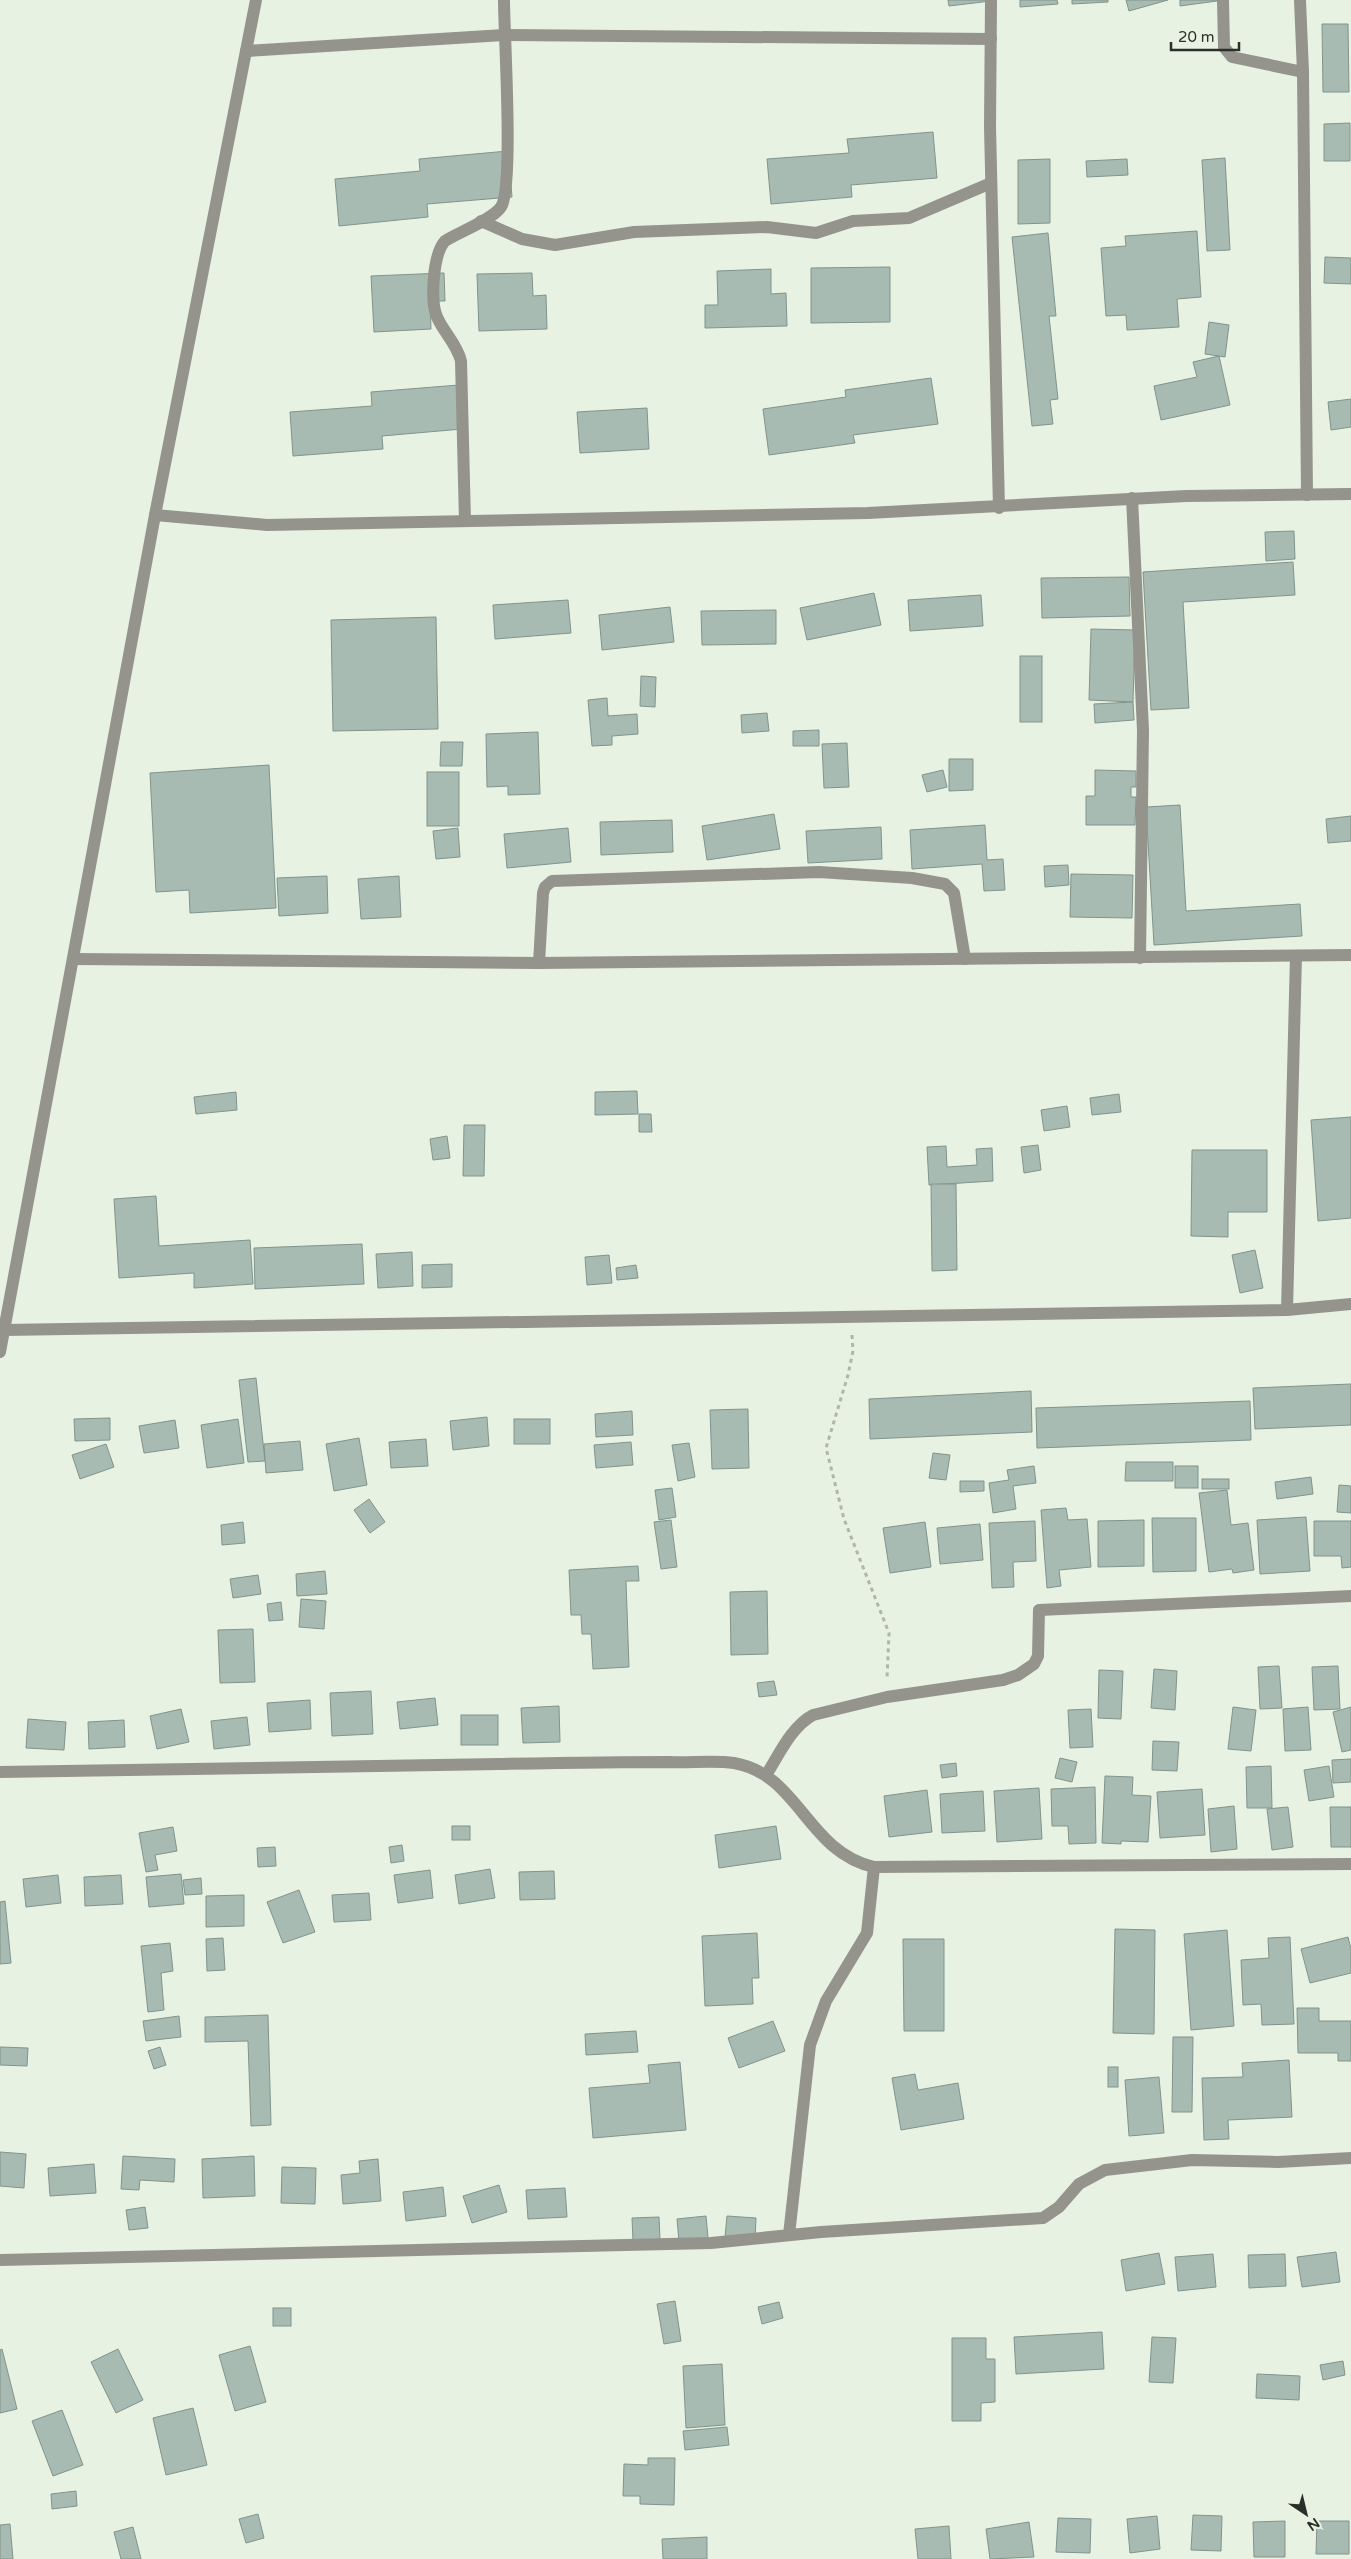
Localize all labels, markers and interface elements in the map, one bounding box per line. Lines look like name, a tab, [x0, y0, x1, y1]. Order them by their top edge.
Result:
scale bar	[1171, 20, 1238, 52]
text: 20 m	[1178, 28, 1215, 46]
north arrow	[1281, 2489, 1331, 2539]
text: N	[1304, 2514, 1323, 2534]

